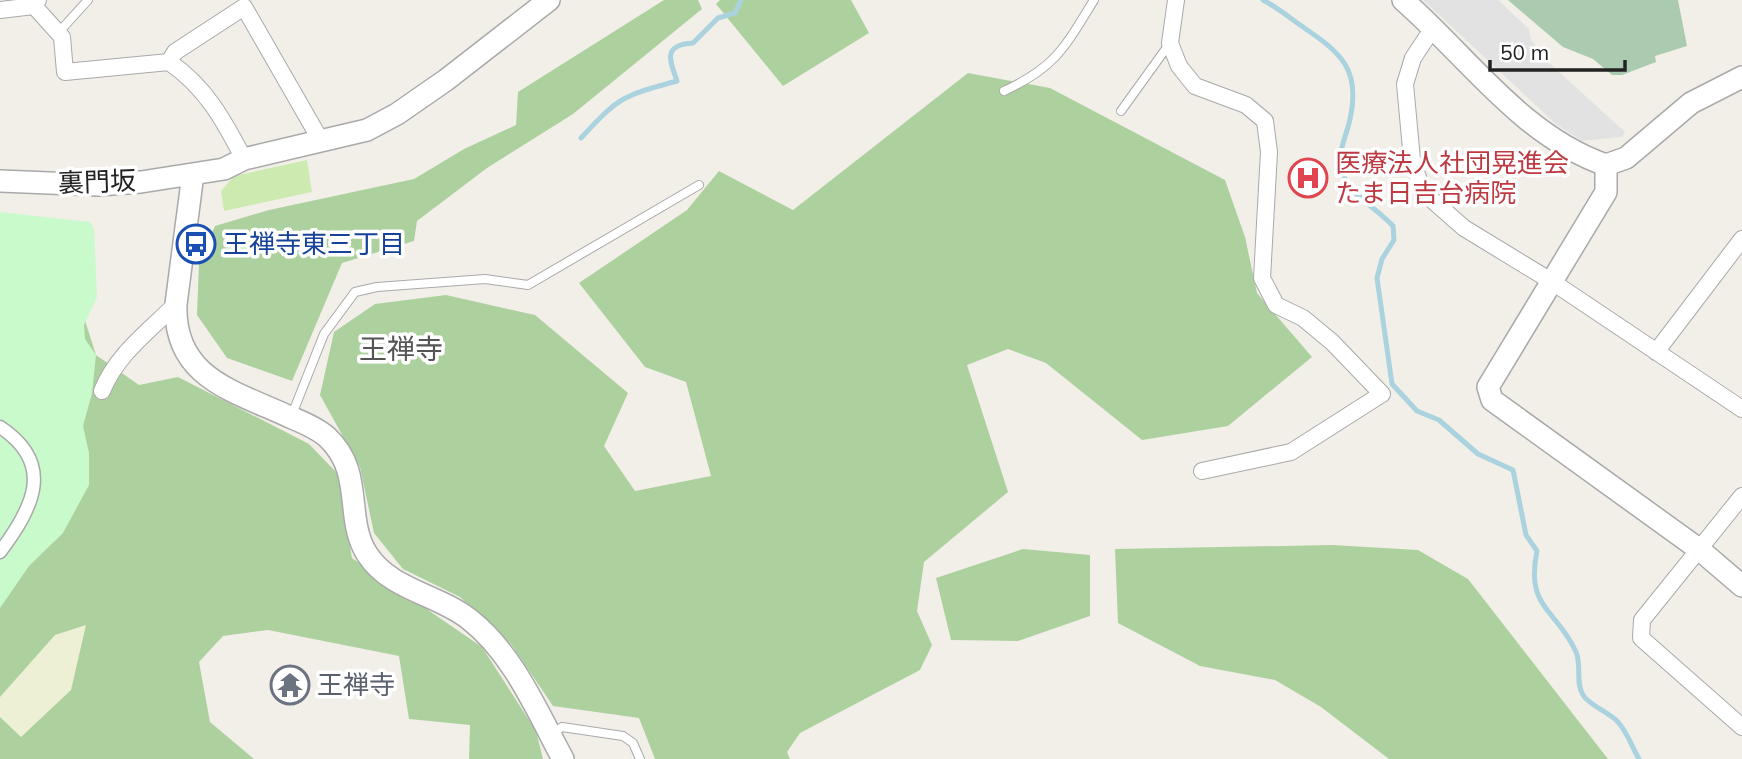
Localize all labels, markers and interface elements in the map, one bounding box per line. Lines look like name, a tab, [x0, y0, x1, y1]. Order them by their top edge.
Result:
scale bar	[1490, 28, 1625, 72]
text: 50 m	[1500, 39, 1549, 65]
place label: 医療法人社団晃進会 たま日吉台病院	[1335, 146, 1569, 209]
hospital icon: 医療法人社団晃進会 たま日吉台病院	[1287, 157, 1329, 199]
street label: 裏門坂	[57, 164, 137, 199]
bus stop icon: 王禅寺東三丁目	[175, 223, 217, 265]
place label: 王禅寺東三丁目	[223, 227, 405, 260]
district label: 王禅寺	[359, 331, 443, 366]
temple icon: 王禅寺	[269, 664, 311, 706]
place label: 王禅寺	[317, 668, 395, 701]

